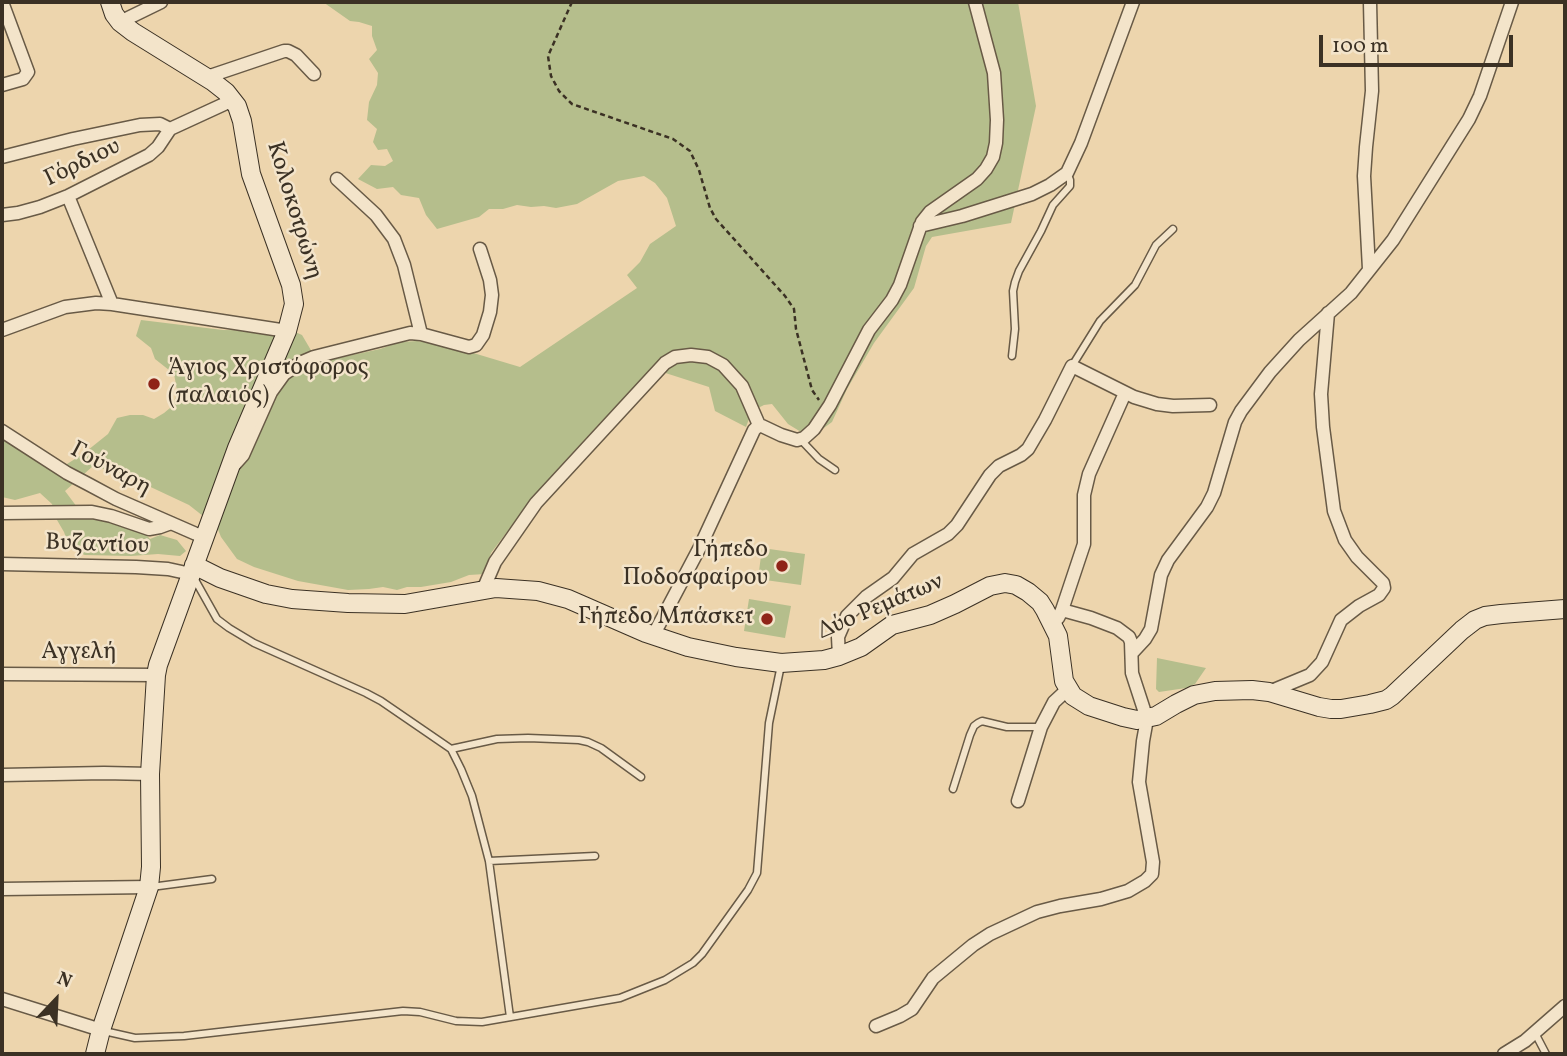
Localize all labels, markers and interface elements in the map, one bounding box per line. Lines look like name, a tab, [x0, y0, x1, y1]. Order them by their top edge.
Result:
scale bar	[1322, 21, 1516, 65]
text: 100 m	[1332, 32, 1389, 61]
street label: Γόρδιου	[40, 133, 126, 195]
street label: Κολοκοτρώνη	[258, 139, 328, 283]
place label: Άγιος Χριστόφορος (παλαιός)	[168, 356, 368, 412]
marker: Άγιος Χριστόφορος (παλαιός)	[146, 376, 162, 392]
street label: Γούναρη	[64, 437, 156, 503]
street label: Βυζαντίου	[45, 530, 149, 562]
place label: Γήπεδο Ποδοσφαίρου	[623, 538, 768, 594]
marker: Γήπεδο Ποδοσφαίρου	[774, 558, 790, 574]
street label: Δύο Ρεμάτων	[814, 569, 948, 647]
place label: Γήπεδο Μπάσκετ	[578, 605, 753, 633]
marker: Γήπεδο Μπάσκετ	[759, 611, 775, 627]
street label: Αγγελή	[41, 640, 117, 668]
north arrow	[21, 965, 91, 1035]
text: N	[53, 966, 76, 995]

